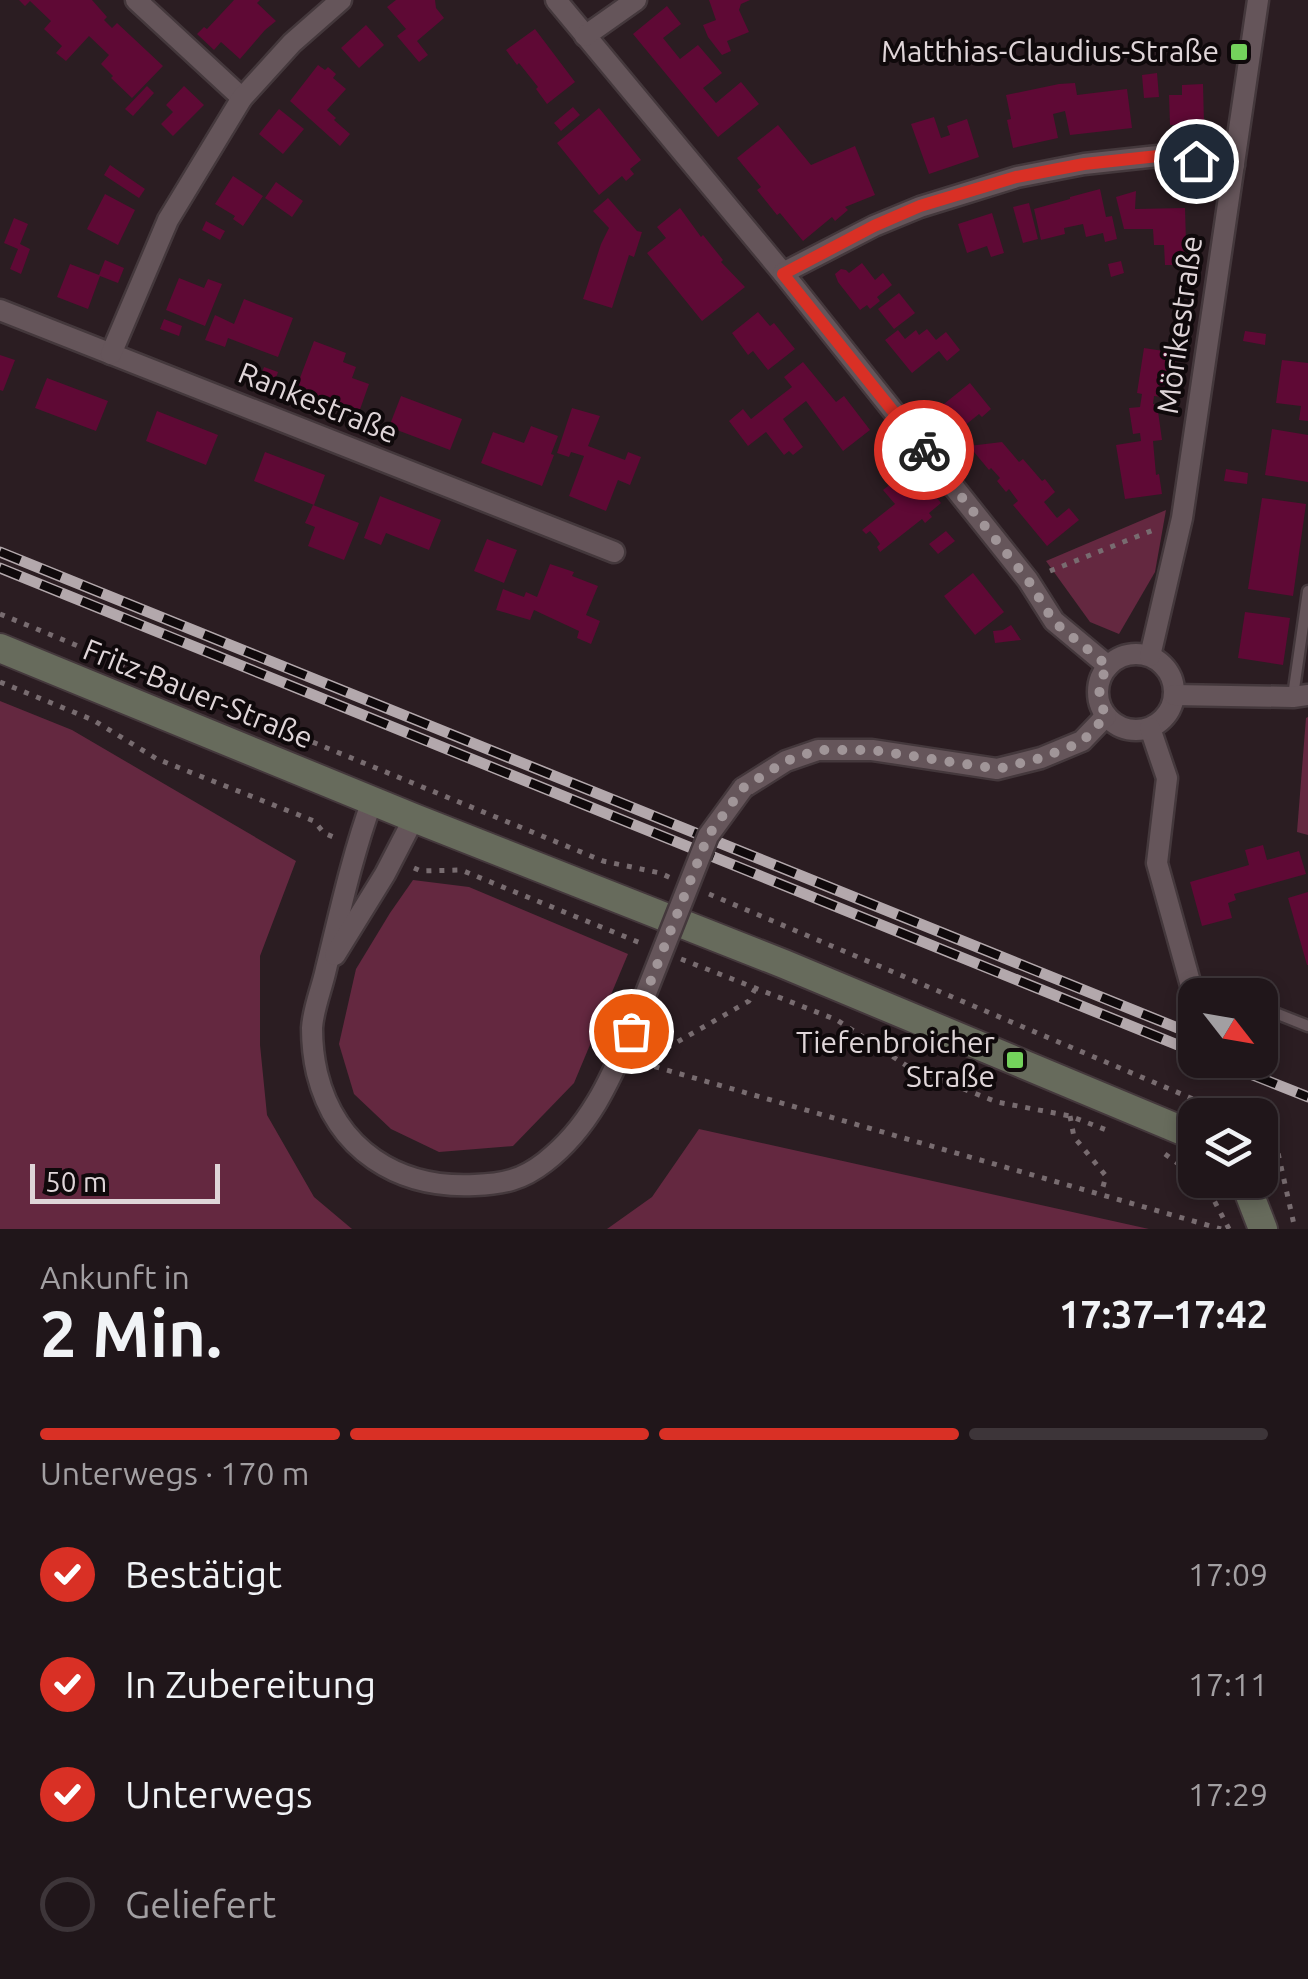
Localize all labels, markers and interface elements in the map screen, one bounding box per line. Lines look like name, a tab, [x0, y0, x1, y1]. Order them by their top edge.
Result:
place label: Matthias-Claudius-Straße	[881, 34, 1219, 68]
marker: Matthias-Claudius-Straße	[1228, 41, 1250, 63]
pin	[1154, 119, 1239, 204]
icon: home	[1169, 134, 1224, 189]
street label: Mörikestraße	[1150, 234, 1208, 416]
street label: Rankestraße	[234, 355, 403, 449]
courier	[874, 400, 974, 500]
icon: bike	[897, 423, 952, 478]
street label: Fritz-Bauer-Straße	[79, 631, 318, 755]
north arrow	[1178, 978, 1278, 1078]
map controls	[1178, 978, 1278, 1198]
pin	[589, 989, 674, 1074]
icon: bag	[604, 1004, 659, 1059]
place label: Tiefenbroicher Straße	[796, 1025, 996, 1093]
marker: Tiefenbroicher Straße	[1004, 1049, 1026, 1071]
button: layers	[1178, 1098, 1278, 1198]
scale bar	[30, 1159, 220, 1204]
text: 50 m	[45, 1166, 107, 1197]
text: Ankunft in	[40, 1259, 190, 1295]
text: 17:37–17:42	[1059, 1293, 1268, 1335]
text: 2 Min.	[40, 1296, 222, 1369]
text: Unterwegs · 170 m	[40, 1455, 309, 1491]
icon: check	[40, 1547, 95, 1602]
text: Bestätigt	[125, 1553, 282, 1595]
text: 17:09	[1188, 1556, 1268, 1592]
icon: check	[40, 1657, 95, 1712]
text: In Zubereitung	[125, 1663, 376, 1705]
text: 17:11	[1188, 1666, 1268, 1702]
icon: check	[40, 1767, 95, 1822]
text: Unterwegs	[125, 1773, 312, 1815]
text: 17:29	[1188, 1776, 1268, 1812]
text: Geliefert	[125, 1883, 276, 1925]

